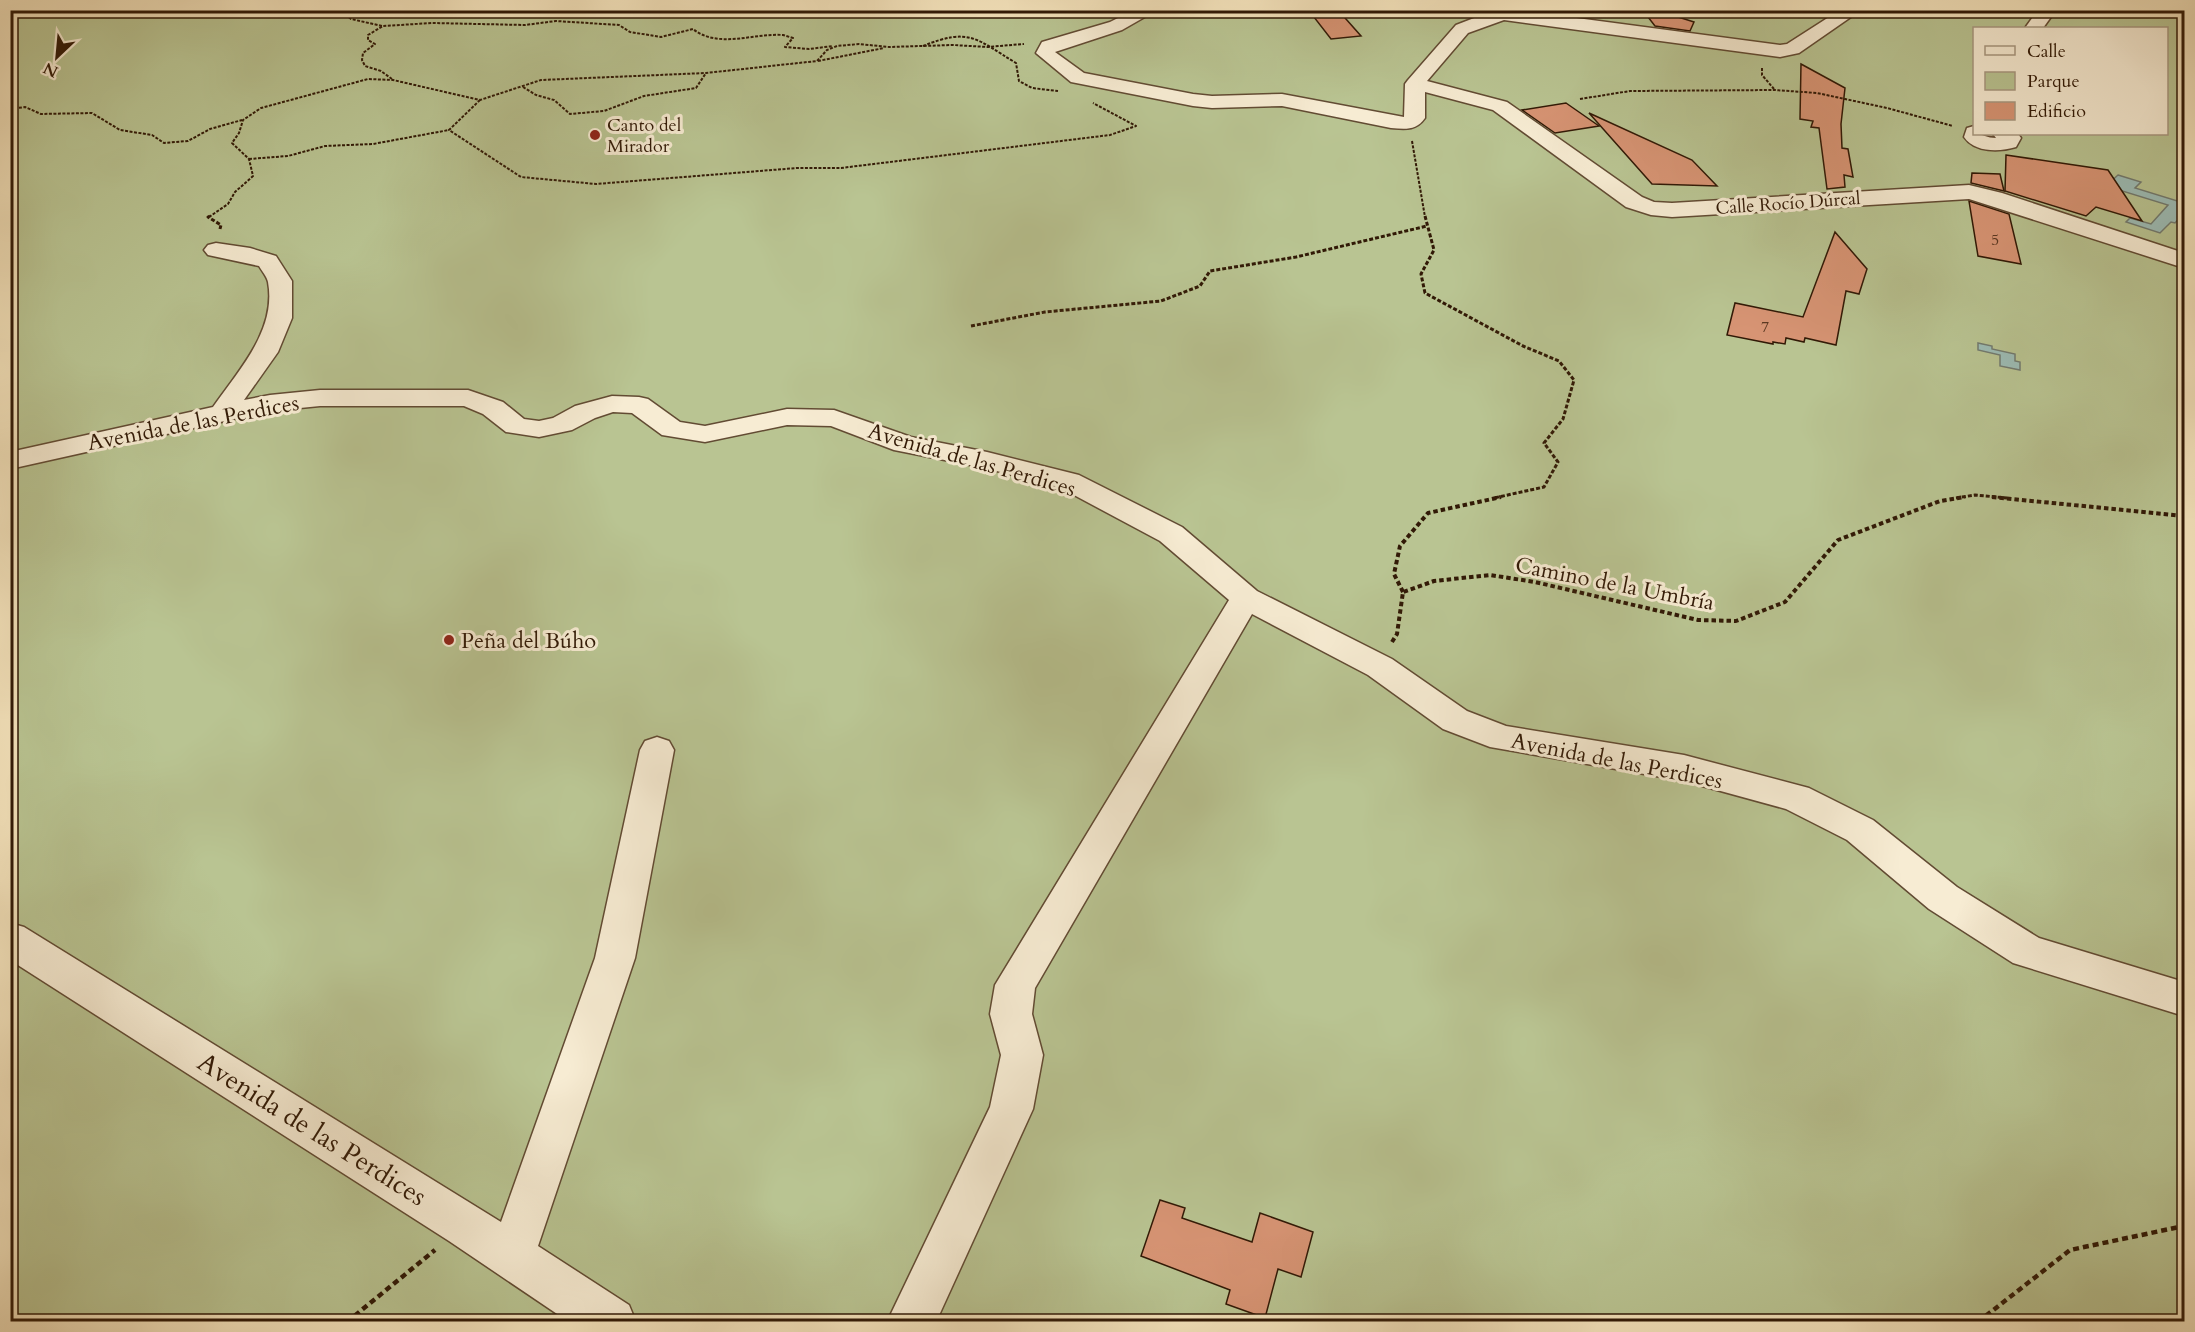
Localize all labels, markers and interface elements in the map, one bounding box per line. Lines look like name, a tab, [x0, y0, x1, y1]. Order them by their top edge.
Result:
north arrow	[27, 27, 87, 87]
legend	[1973, 27, 2168, 135]
text: Calle	[2027, 39, 2066, 64]
text: N	[40, 57, 62, 83]
text: Parque	[2027, 69, 2080, 94]
text: Edificio	[2027, 99, 2086, 124]
place label: Canto del Mirador	[607, 113, 682, 159]
marker: Canto del Mirador	[588, 128, 602, 142]
street label: Calle Rocío Dúrcal	[1715, 186, 1862, 221]
house number: 5	[1991, 229, 1999, 251]
house number: 7	[1761, 316, 1769, 338]
street label: Avenida de las Perdices	[85, 388, 302, 458]
street label: Avenida de las Perdices	[864, 416, 1079, 504]
street label: Camino de la Umbría	[1513, 550, 1717, 618]
place label: Peña del Búho	[461, 626, 596, 656]
marker: Peña del Búho	[442, 633, 456, 647]
street label: Avenida de las Perdices	[1508, 726, 1725, 796]
street label: Avenida de las Perdices	[190, 1044, 433, 1215]

